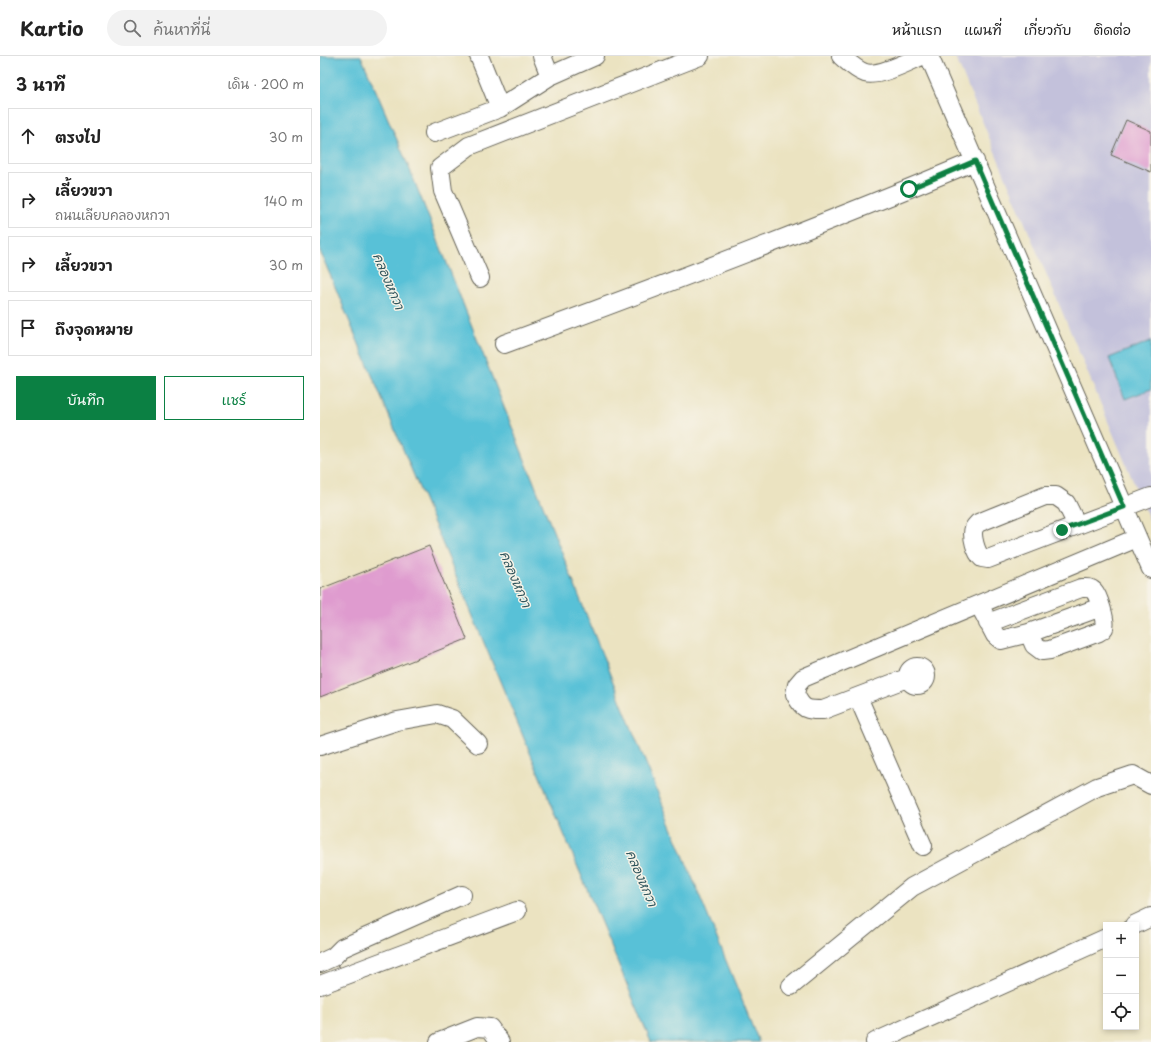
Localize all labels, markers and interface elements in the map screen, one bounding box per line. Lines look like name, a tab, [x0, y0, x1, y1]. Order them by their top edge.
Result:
search box	[107, 10, 387, 46]
text: Kartio	[20, 14, 83, 42]
icon: search	[121, 17, 143, 39]
text: ค้นหาที่นี่	[153, 17, 210, 40]
text: หน้าแรก	[892, 19, 942, 40]
text: แผนที่	[964, 19, 1002, 40]
text: เกี่ยวกับ	[1024, 19, 1071, 40]
text: ติดต่อ	[1093, 19, 1131, 40]
text: 3 นาที	[16, 71, 65, 97]
text: เดิน · 200 m	[227, 74, 304, 93]
icon: ahead	[17, 125, 39, 147]
text: ตรงไป	[55, 125, 101, 148]
text: 30 m	[269, 127, 303, 146]
text: เลี้ยวขวา	[55, 178, 113, 201]
route start	[900, 180, 918, 198]
icon: right	[17, 189, 39, 211]
text: 140 m	[264, 191, 303, 210]
text: ถนนเลียบคลองหกวา	[55, 205, 170, 224]
water label: คลองหกวา	[369, 250, 410, 313]
icon: right	[17, 253, 39, 275]
text: เลี้ยวขวา	[55, 253, 113, 276]
text: 30 m	[269, 255, 303, 274]
icon: arrive	[17, 317, 39, 339]
text: ถึงจุดหมาย	[55, 317, 133, 340]
button: บันทึก	[16, 376, 156, 420]
button: แชร์	[164, 376, 304, 420]
route end	[1053, 521, 1071, 539]
water label: คลองหกวา	[496, 548, 537, 611]
water label: คลองหกวา	[622, 847, 663, 910]
map controls	[1103, 922, 1139, 1030]
button: +	[1103, 922, 1139, 958]
button: −	[1103, 958, 1139, 994]
button: locate	[1103, 994, 1139, 1030]

